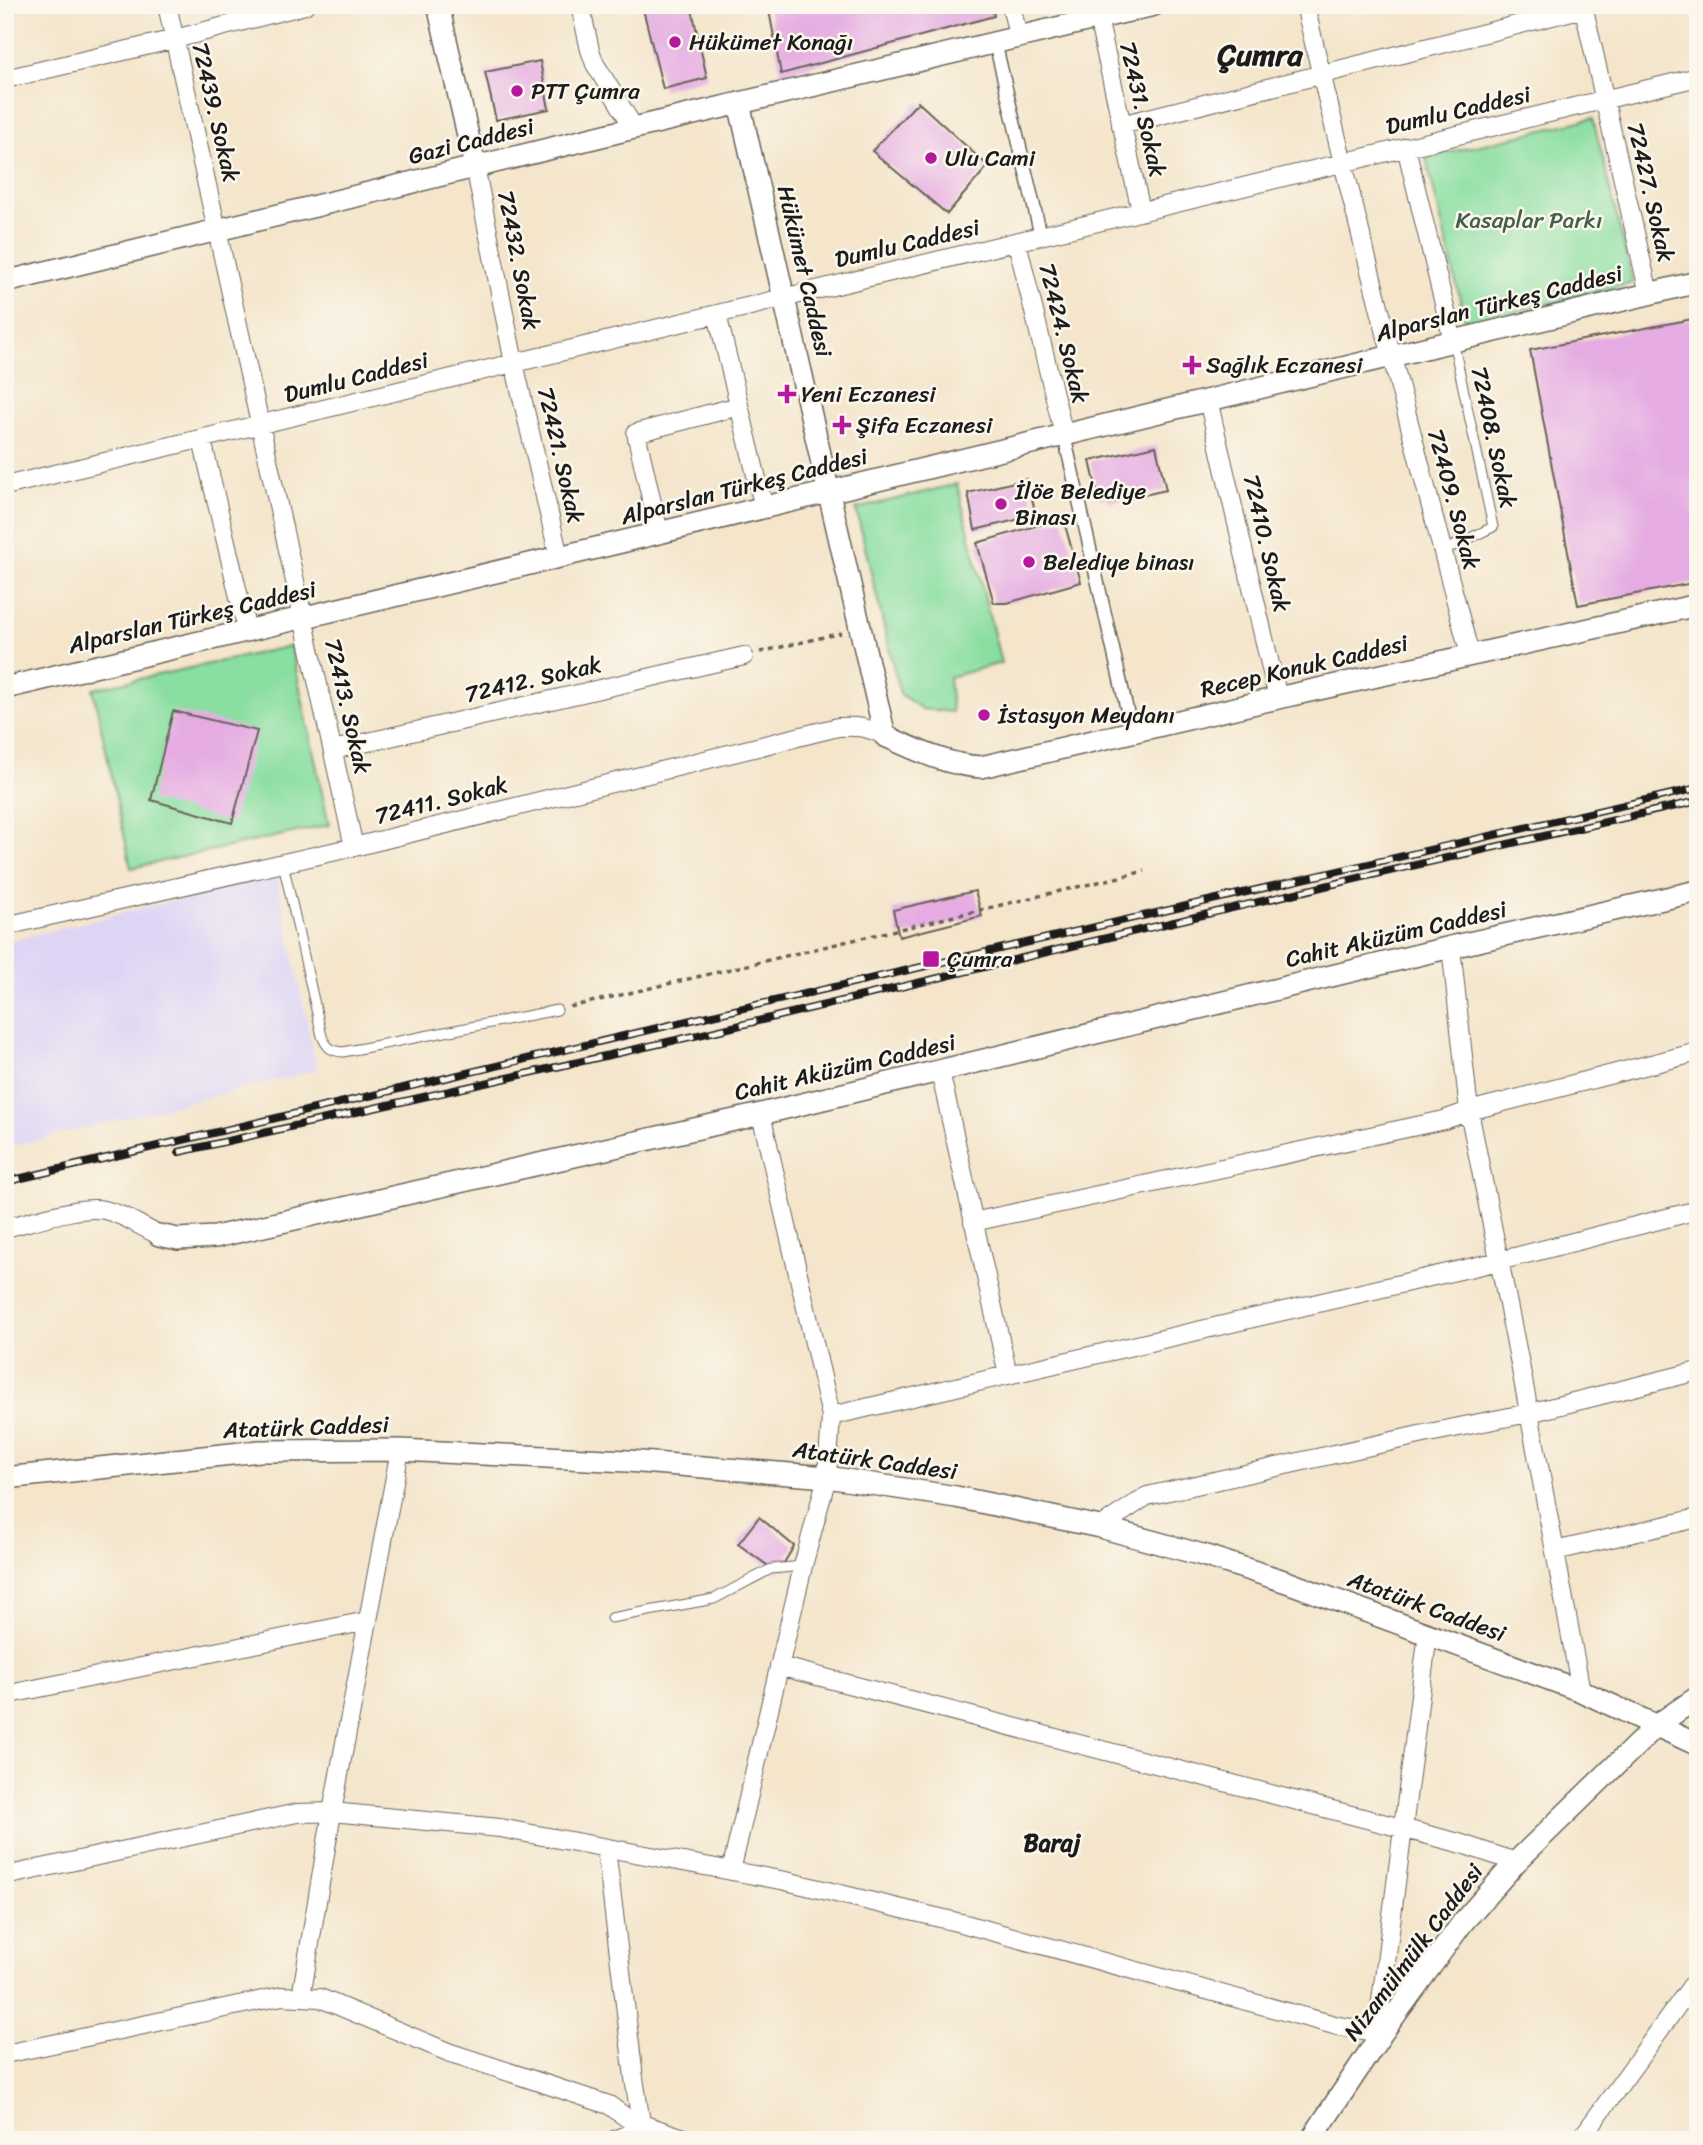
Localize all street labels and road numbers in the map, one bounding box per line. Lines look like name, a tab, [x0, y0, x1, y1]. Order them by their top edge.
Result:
street label: 72431. Sokak	[1107, 37, 1178, 181]
street label: 72439. Sokak	[180, 38, 252, 186]
street label: Dumlu Caddesi	[1382, 74, 1535, 147]
street label: Gazi Caddesi	[404, 106, 539, 177]
street label: 72427. Sokak	[1615, 118, 1686, 266]
street label: Hükümet Caddesi	[765, 181, 844, 362]
street label: 72432. Sokak	[485, 187, 552, 334]
street label: Dumlu Caddesi	[831, 207, 984, 280]
street label: Alparslan Türkeş Caddesi	[1370, 253, 1628, 354]
street label: 72424. Sokak	[1026, 259, 1101, 408]
street label: Dumlu Caddesi	[280, 340, 433, 415]
street label: 72408. Sokak	[1458, 362, 1529, 512]
street label: 72421. Sokak	[525, 383, 596, 527]
street label: 72409. Sokak	[1415, 424, 1492, 574]
street label: Alparslan Türkeş Caddesi	[615, 436, 873, 537]
street label: 72410. Sokak	[1231, 470, 1302, 616]
street label: Alparslan Türkeş Caddesi	[63, 569, 321, 666]
street label: Recep Konuk Caddesi	[1196, 623, 1413, 710]
street label: 72413. Sokak	[312, 634, 383, 778]
street label: 72412. Sokak	[461, 644, 605, 715]
street label: 72411. Sokak	[370, 764, 512, 837]
street label: Cahit Aküzüm Caddesi	[1282, 889, 1511, 980]
street label: Cahit Aküzüm Caddesi	[731, 1022, 960, 1113]
street label: Atatürk Caddesi	[222, 1404, 390, 1451]
street label: Atatürk Caddesi	[789, 1429, 960, 1492]
street label: Atatürk Caddesi	[1341, 1559, 1512, 1654]
street label: Nizamülmülk Caddesi	[1333, 1854, 1494, 2050]

